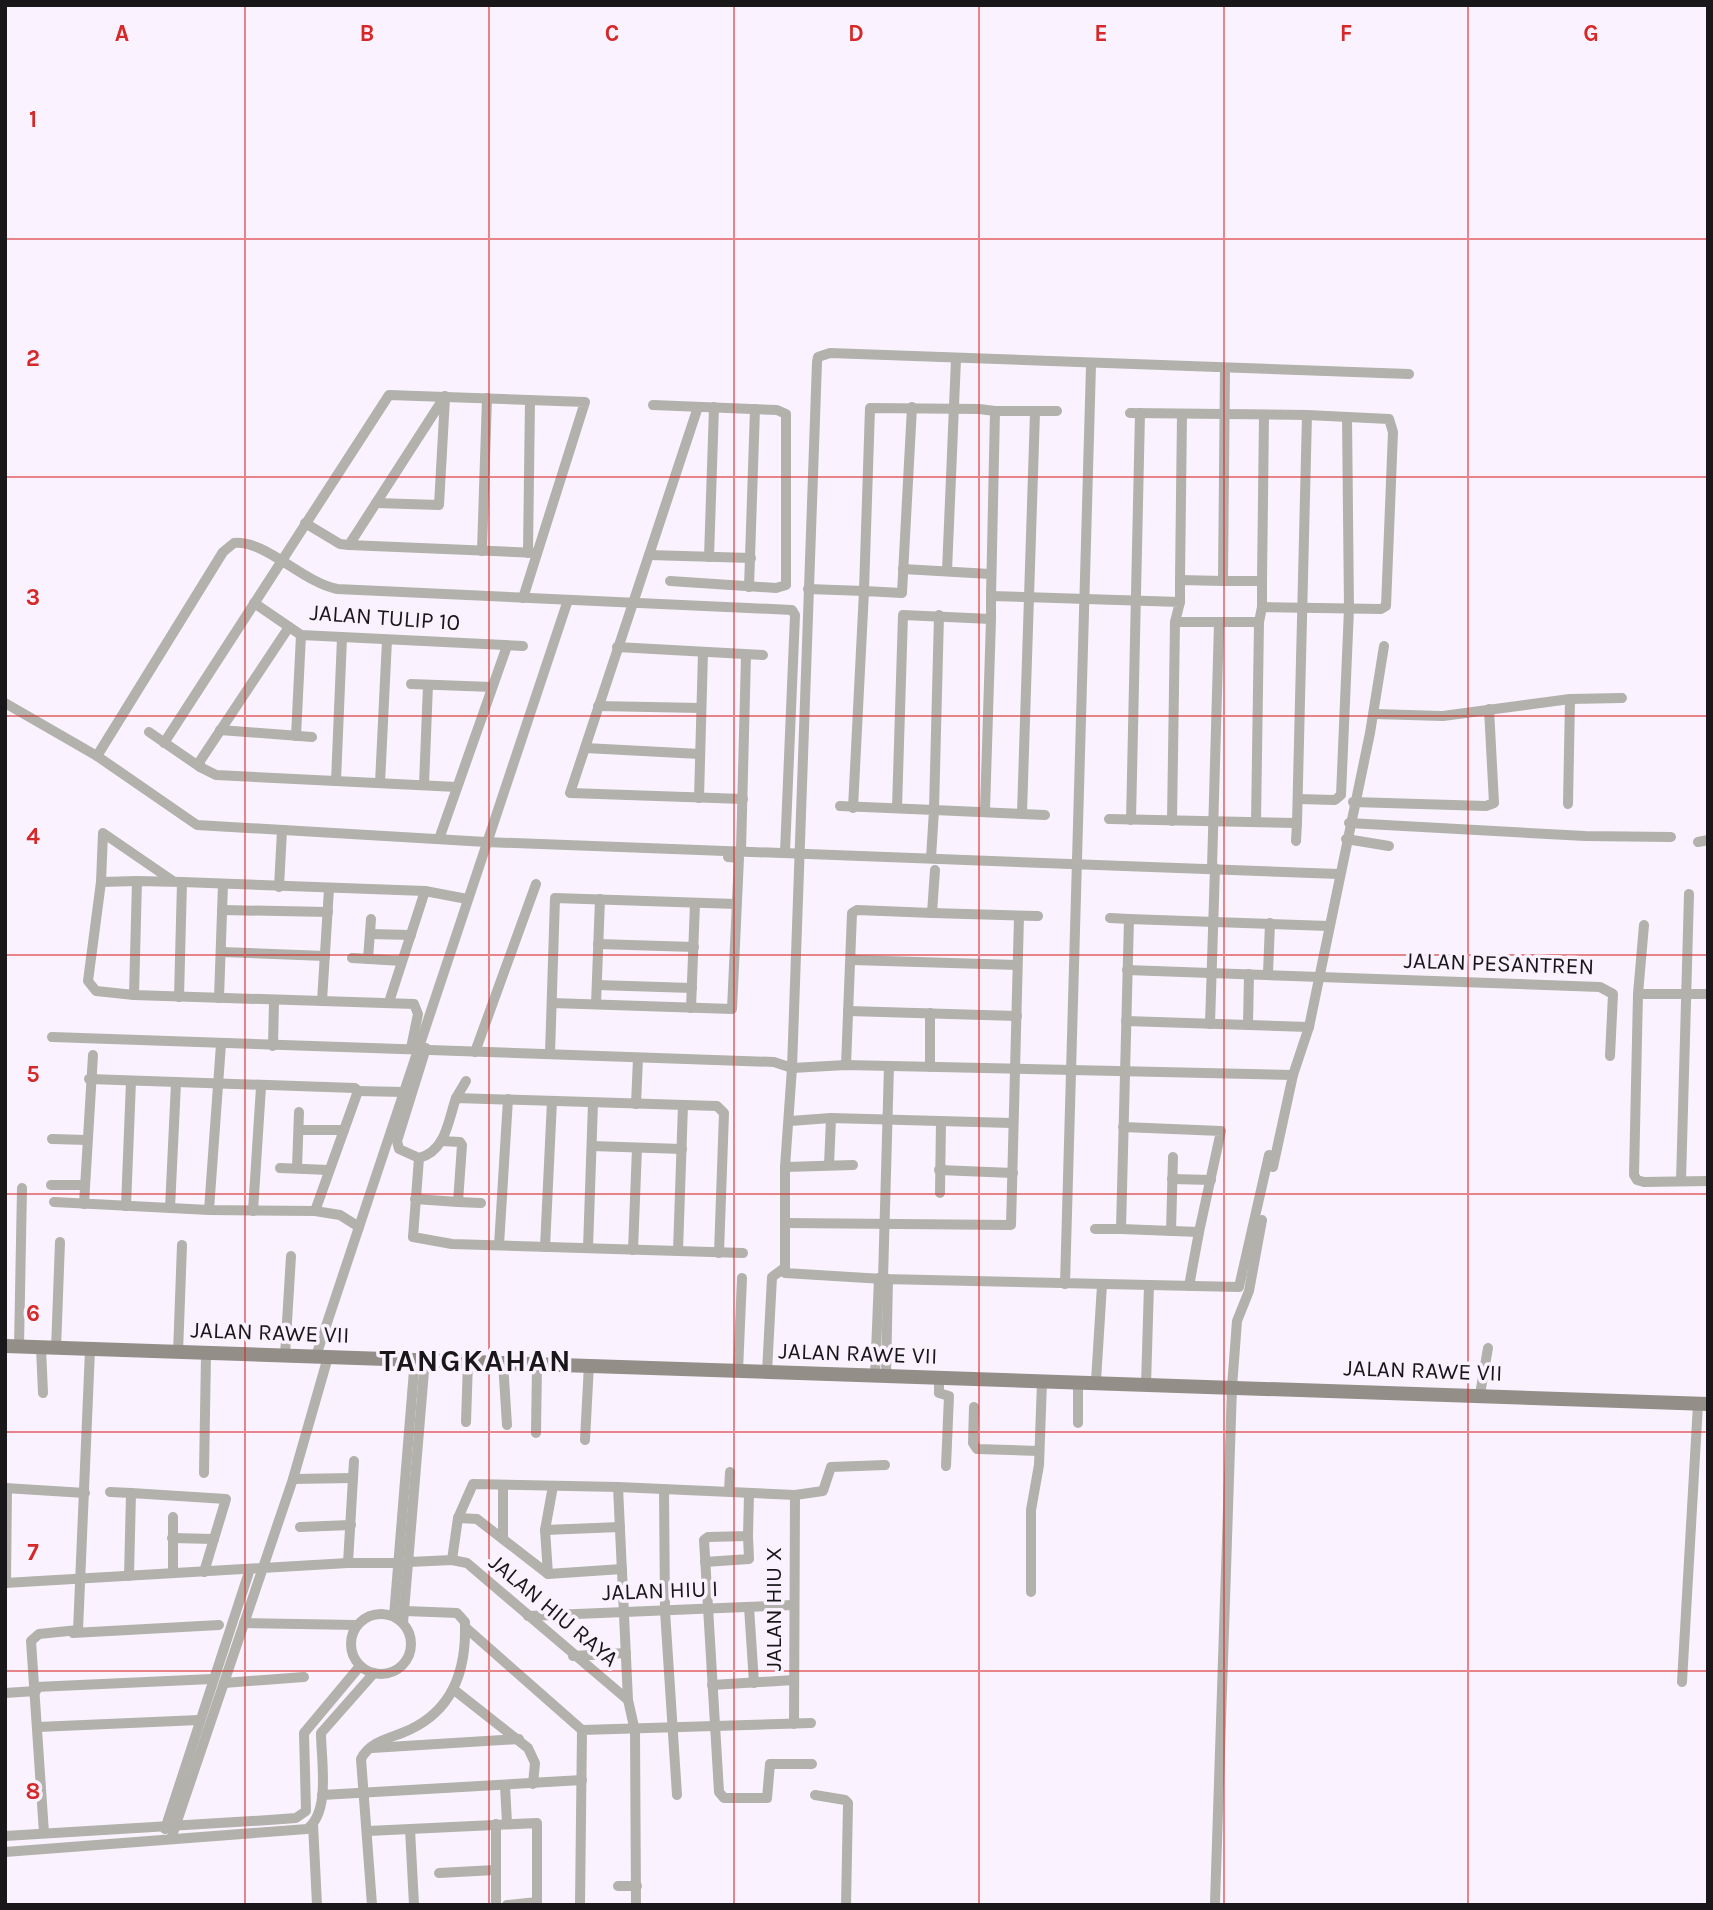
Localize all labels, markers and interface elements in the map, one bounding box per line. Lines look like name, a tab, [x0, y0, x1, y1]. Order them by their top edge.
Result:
text: A	[115, 20, 129, 47]
text: B	[360, 20, 374, 47]
text: C	[605, 20, 619, 47]
text: D	[848, 20, 864, 47]
text: E	[1094, 20, 1108, 47]
text: F	[1340, 20, 1352, 47]
text: G	[1583, 20, 1599, 47]
text: 1	[29, 106, 37, 133]
text: 2	[26, 345, 40, 372]
text: 3	[26, 584, 40, 611]
street label: JALAN TULIP 10	[309, 599, 461, 636]
text: 4	[26, 823, 40, 850]
street label: JALAN PESANTREN	[1403, 947, 1595, 980]
text: 5	[26, 1061, 40, 1088]
text: 6	[26, 1300, 40, 1327]
street label: JALAN RAWE VII	[190, 1316, 350, 1349]
street label: JALAN RAWE VII	[778, 1337, 938, 1370]
district label: TANGKAHAN	[379, 1343, 573, 1379]
street label: JALAN RAWE VII	[1343, 1354, 1503, 1387]
text: 7	[27, 1539, 39, 1566]
street label: JALAN HIU X	[760, 1547, 787, 1671]
street label: JALAN HIU RAYA	[483, 1548, 624, 1672]
street label: JALAN HIU I	[601, 1575, 719, 1606]
text: 8	[26, 1778, 40, 1805]

